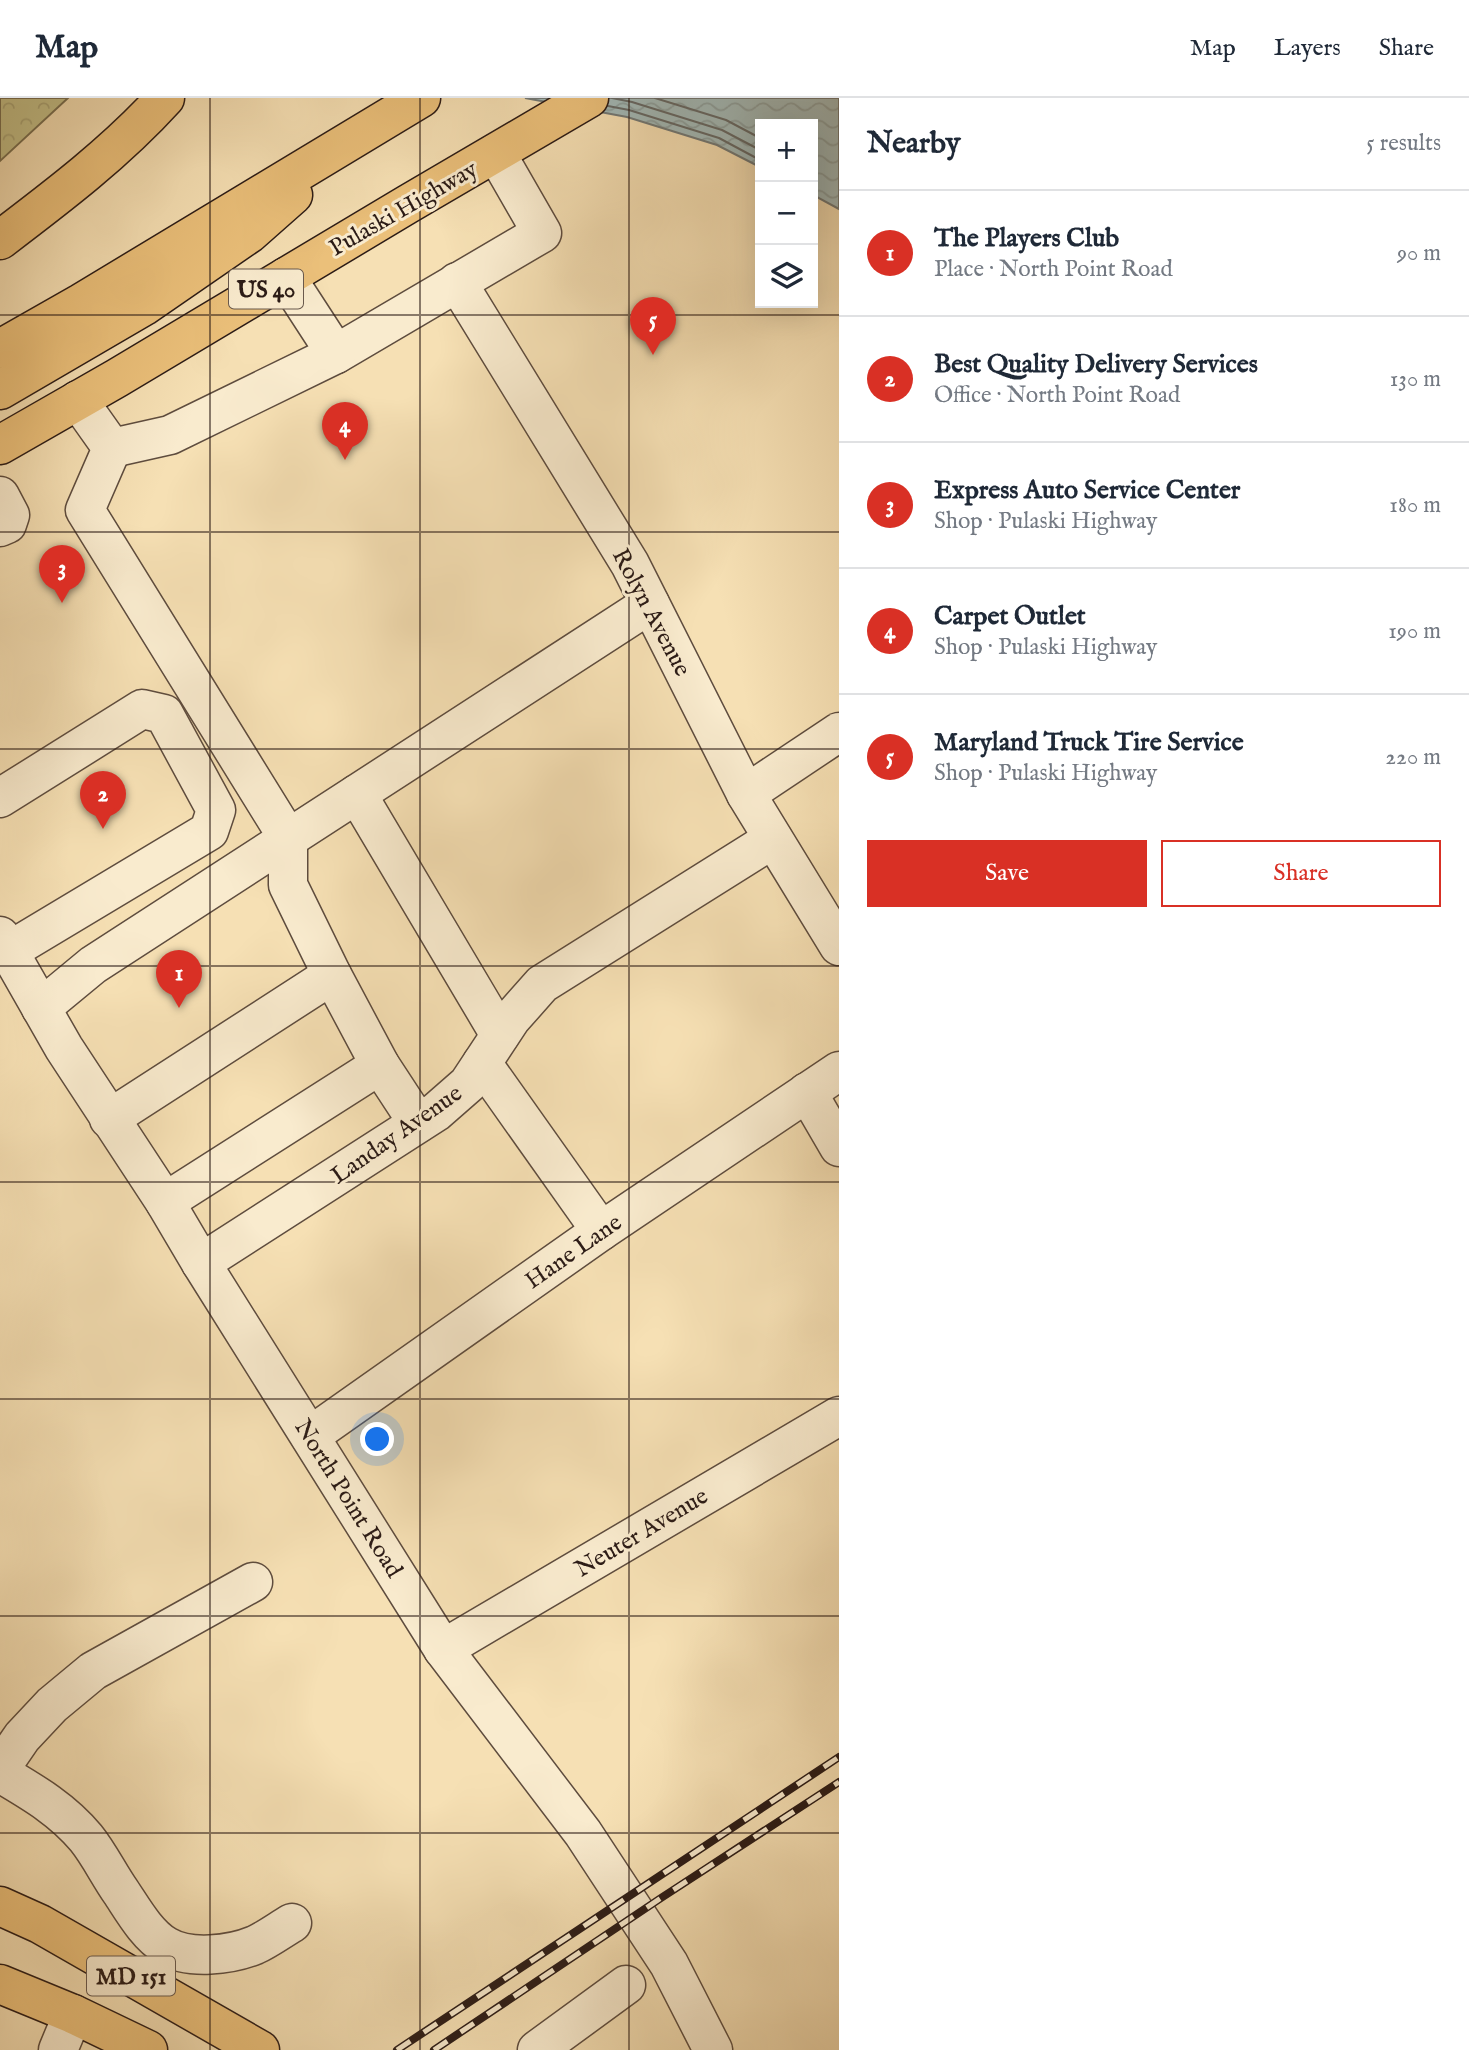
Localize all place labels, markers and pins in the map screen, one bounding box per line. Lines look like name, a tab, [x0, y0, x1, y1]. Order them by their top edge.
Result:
pin: 5	[630, 297, 676, 355]
pin: 4	[322, 402, 368, 460]
pin: 3	[39, 545, 85, 603]
pin: 2	[80, 771, 126, 829]
pin: 1	[156, 950, 202, 1008]

